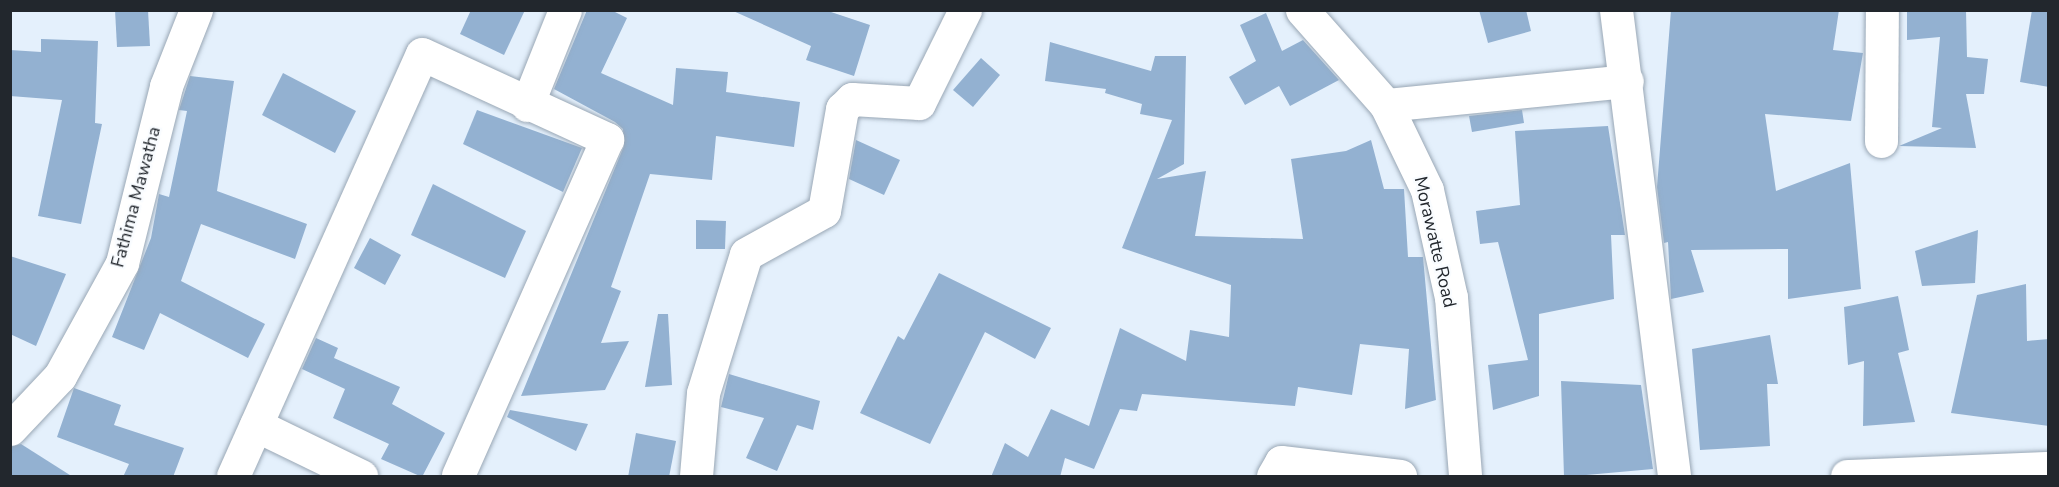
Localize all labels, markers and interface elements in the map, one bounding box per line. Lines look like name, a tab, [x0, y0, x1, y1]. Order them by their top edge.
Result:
street label: Fathima Mawatha	[107, 124, 165, 270]
street label: Morawatte Road	[1409, 174, 1461, 310]

